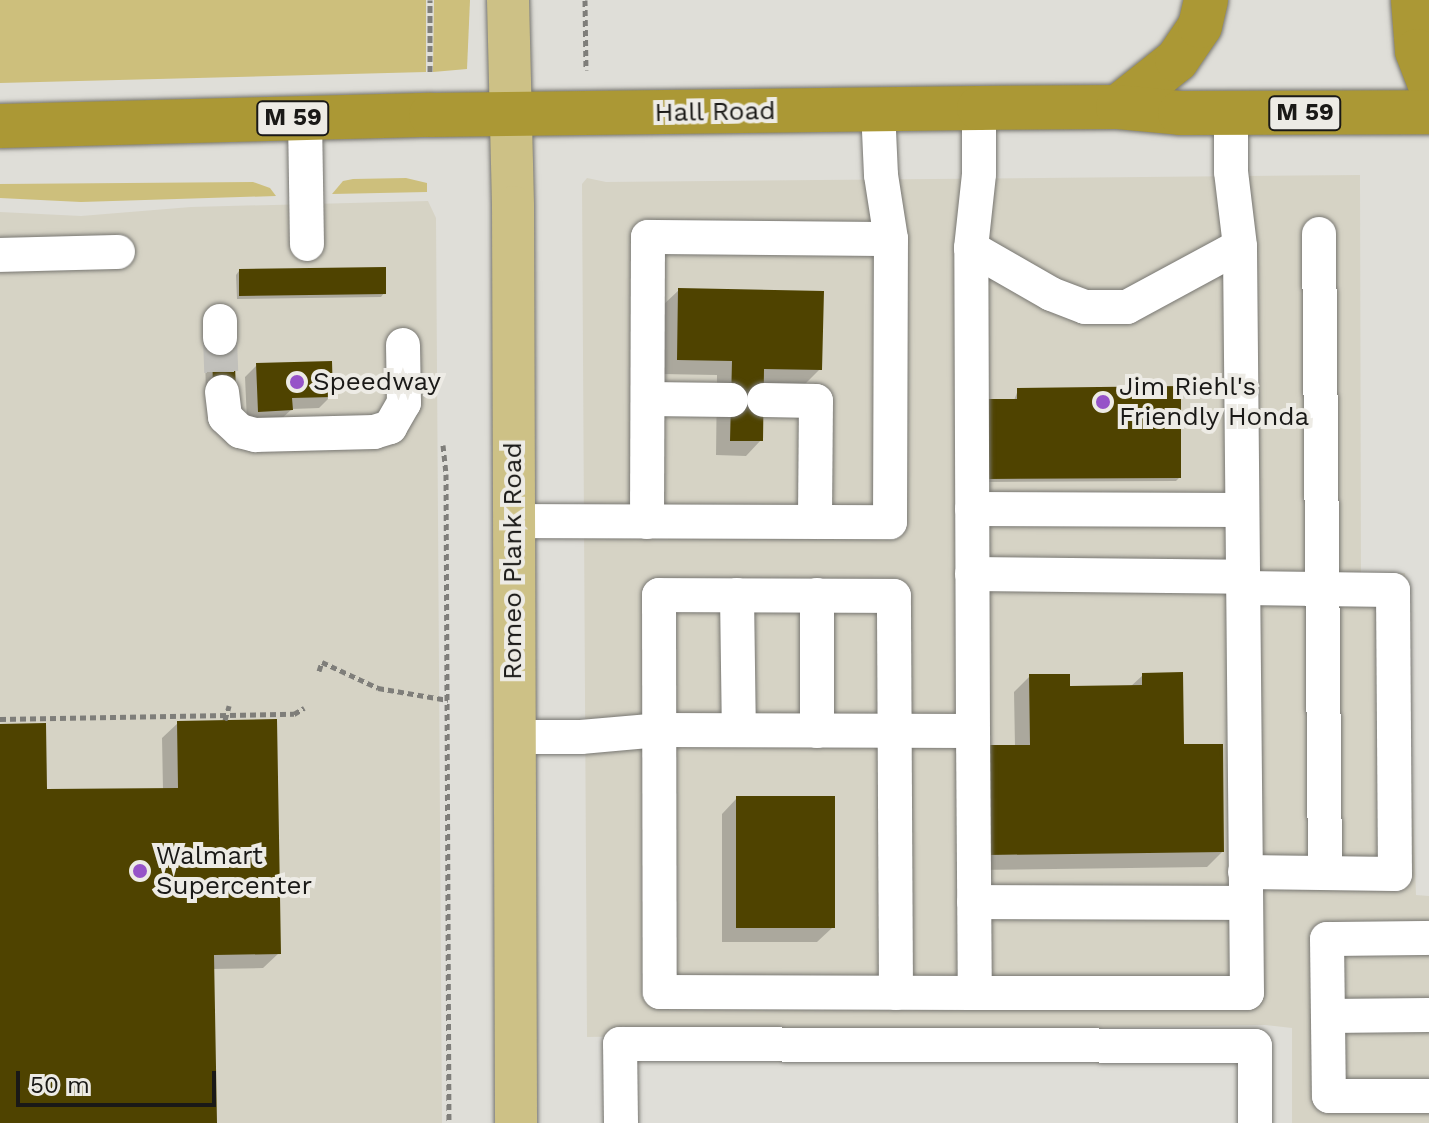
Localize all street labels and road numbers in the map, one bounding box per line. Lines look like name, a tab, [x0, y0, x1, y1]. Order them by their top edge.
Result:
road number: M 59	[1267, 93, 1343, 133]
street label: Hall Road	[654, 95, 776, 129]
road number: M 59	[255, 98, 331, 138]
street label: Romeo Plank Road	[497, 442, 529, 680]

